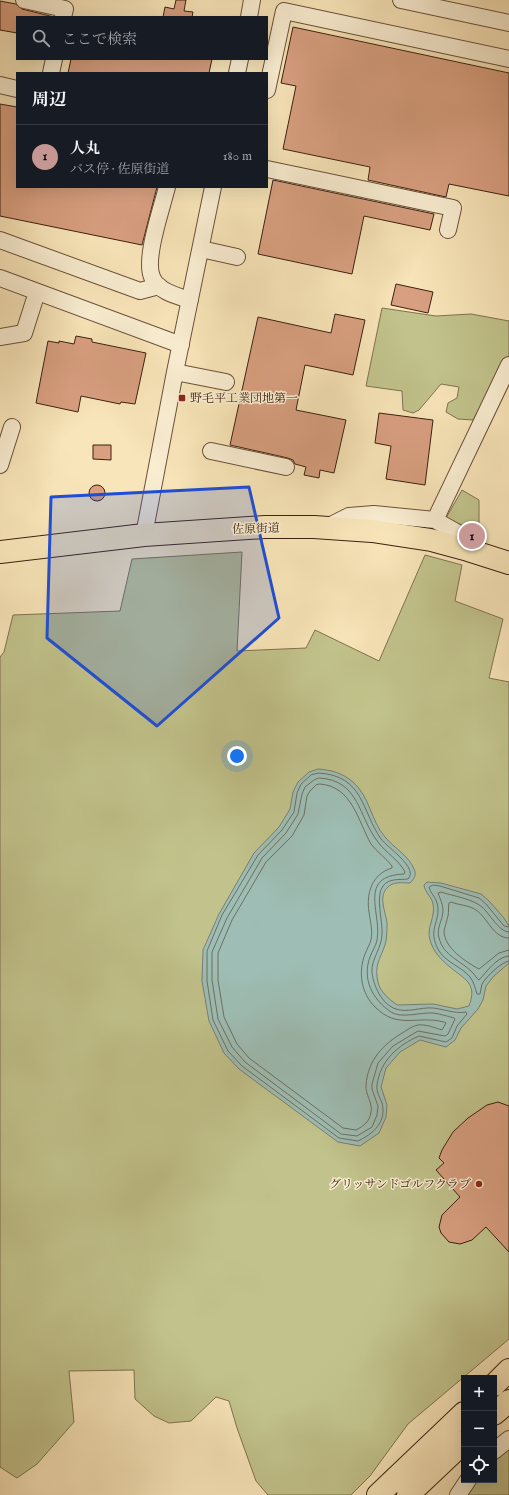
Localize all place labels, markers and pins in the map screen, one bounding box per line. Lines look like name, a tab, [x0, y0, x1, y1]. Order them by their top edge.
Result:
place label: 野毛平工業団地第一	[190, 391, 298, 406]
marker: 野毛平工業団地第一	[177, 393, 187, 403]
pin: 1	[459, 521, 485, 551]
place label: グリッサンドゴルフクラブ	[329, 1177, 471, 1192]
marker: グリッサンドゴルフクラブ	[474, 1179, 484, 1189]

